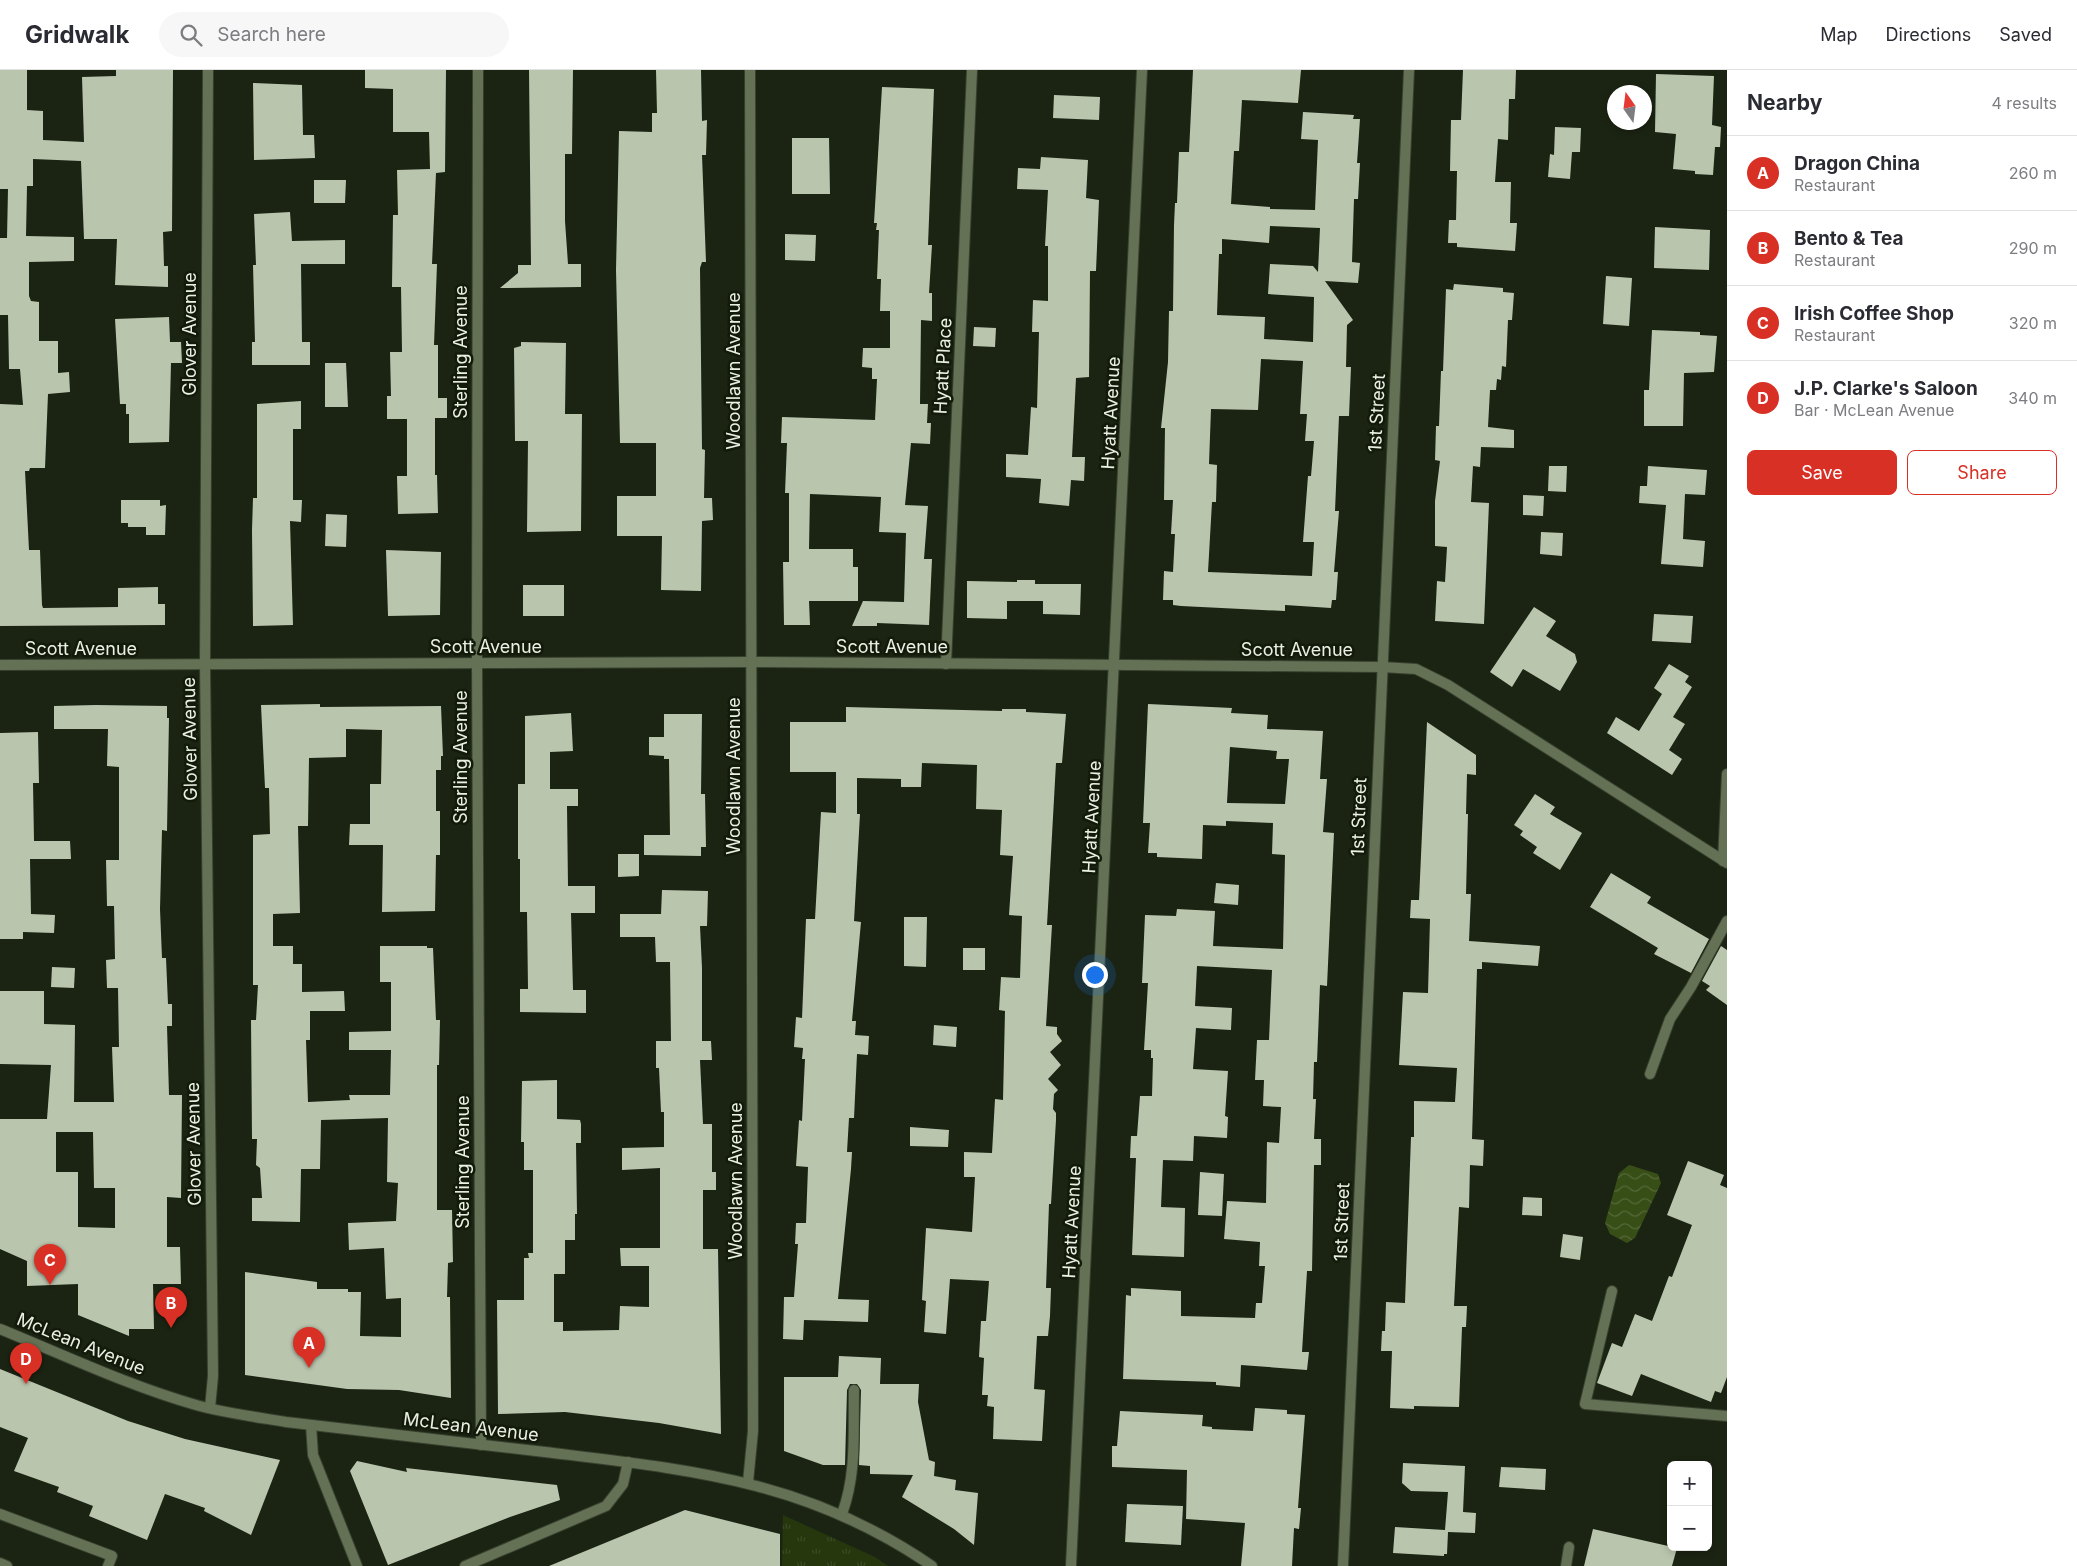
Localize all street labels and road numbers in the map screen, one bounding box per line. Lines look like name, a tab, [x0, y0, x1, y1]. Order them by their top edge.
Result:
street label: Glover Avenue	[179, 272, 200, 396]
street label: Sterling Avenue	[450, 285, 471, 419]
street label: Woodlawn Avenue	[723, 292, 744, 450]
street label: Hyatt Place	[929, 317, 956, 415]
street label: Hyatt Avenue	[1097, 356, 1124, 470]
street label: 1st Street	[1364, 373, 1389, 453]
street label: Scott Avenue	[430, 636, 542, 657]
street label: Scott Avenue	[836, 636, 948, 657]
street label: Scott Avenue	[25, 638, 137, 659]
street label: Scott Avenue	[1241, 639, 1353, 660]
street label: Glover Avenue	[178, 677, 201, 801]
street label: Sterling Avenue	[450, 690, 471, 824]
street label: Woodlawn Avenue	[723, 697, 744, 855]
street label: Hyatt Avenue	[1078, 760, 1105, 874]
street label: 1st Street	[1347, 777, 1370, 857]
street label: Glover Avenue	[182, 1082, 205, 1206]
street label: Sterling Avenue	[452, 1095, 473, 1229]
street label: Woodlawn Avenue	[725, 1102, 746, 1260]
street label: Hyatt Avenue	[1058, 1165, 1085, 1279]
street label: 1st Street	[1330, 1182, 1353, 1262]
street label: McLean Avenue	[14, 1308, 148, 1379]
street label: McLean Avenue	[402, 1408, 540, 1445]

